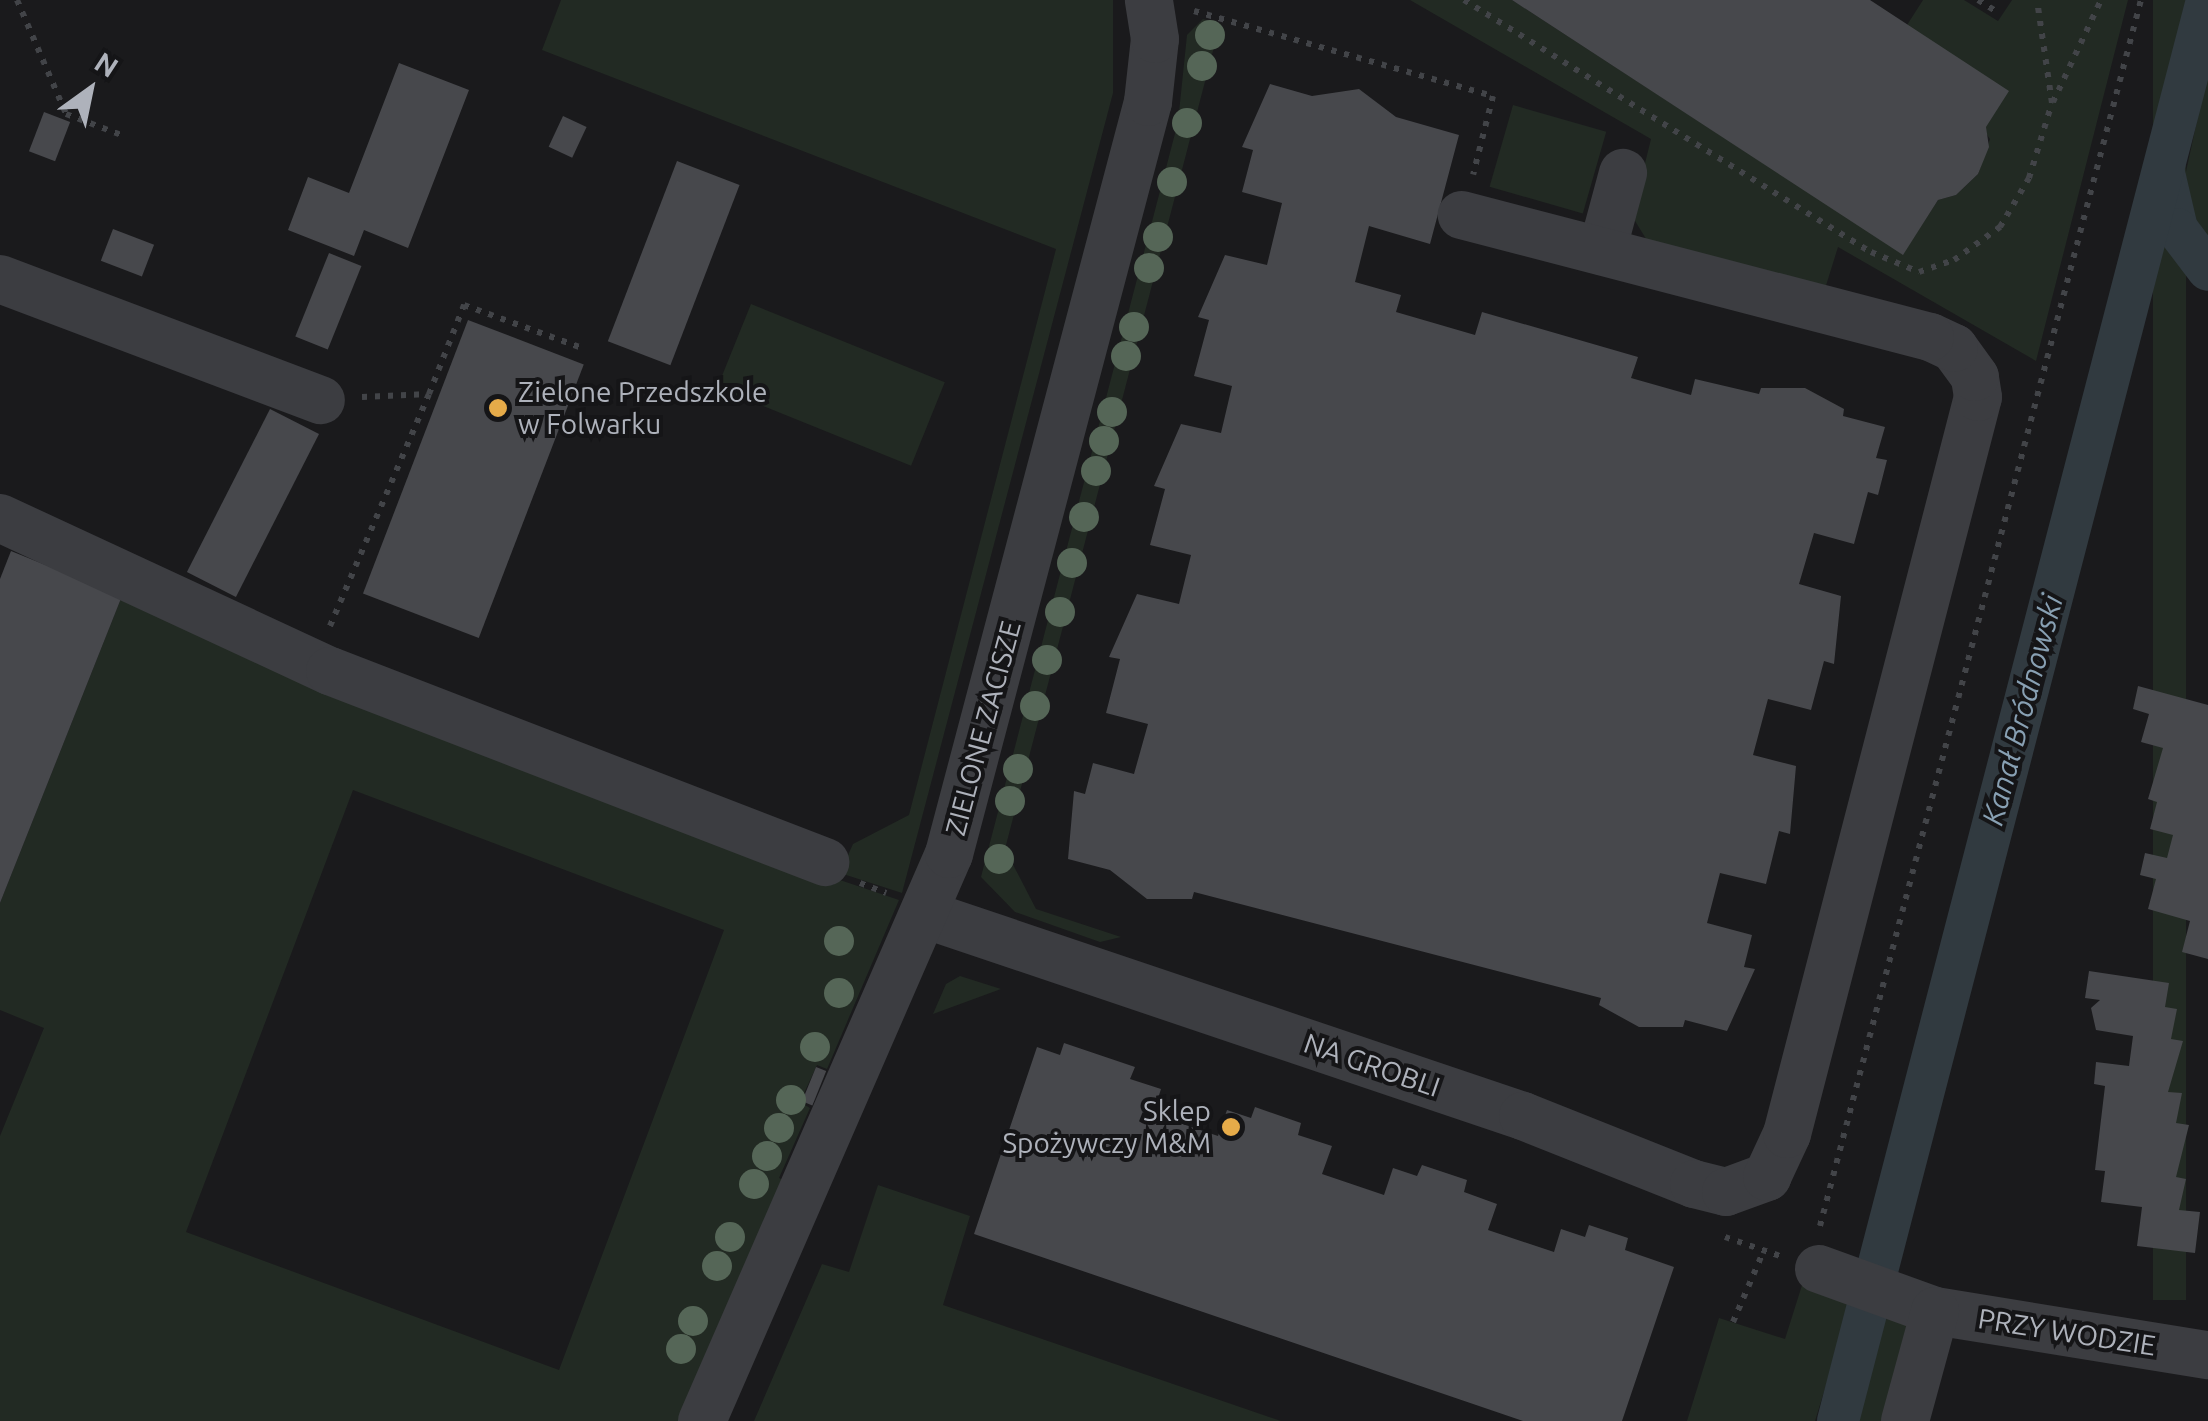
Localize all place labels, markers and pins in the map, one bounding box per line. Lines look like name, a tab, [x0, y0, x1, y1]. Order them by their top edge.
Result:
place label: Zielone Przedszkole w Folwarku	[518, 375, 768, 441]
marker: Zielone Przedszkole w Folwarku	[487, 397, 509, 419]
place label: Sklep Spożywczy M&M	[1002, 1094, 1211, 1160]
marker: Sklep Spożywczy M&M	[1220, 1116, 1242, 1138]

